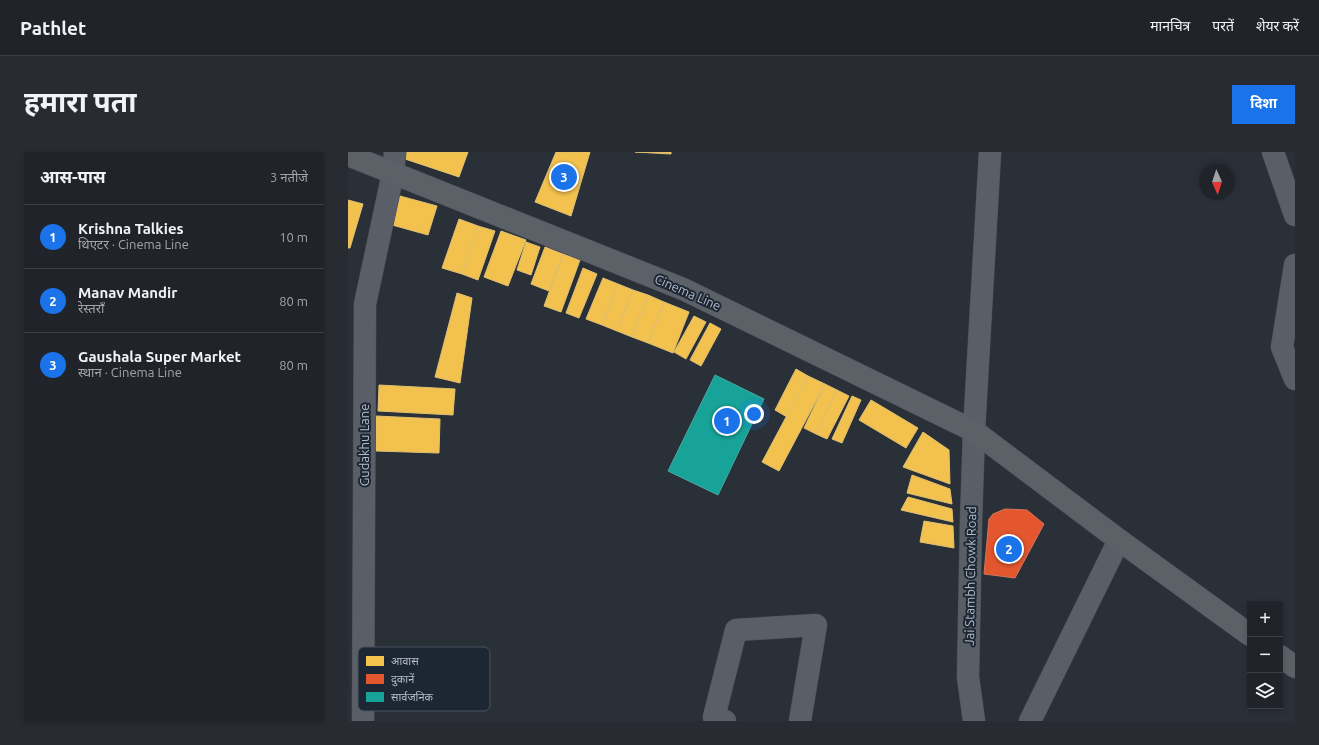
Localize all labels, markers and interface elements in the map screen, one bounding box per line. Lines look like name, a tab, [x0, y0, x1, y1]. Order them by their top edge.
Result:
text: Pathlet	[20, 17, 86, 39]
text: मानचित्र	[1150, 18, 1190, 34]
text: परतें	[1212, 18, 1234, 34]
text: शेयर करें	[1256, 18, 1299, 34]
button: दिशा	[1232, 85, 1295, 124]
text: हमारा पता	[24, 86, 136, 117]
pin: 3	[551, 162, 577, 192]
north arrow	[1199, 164, 1235, 200]
text: आस-पास	[40, 167, 106, 186]
text: 3 नतीजे	[270, 170, 308, 184]
text: Krishna Talkies	[78, 220, 184, 237]
text: 1	[49, 230, 57, 244]
text: 10 m	[279, 230, 308, 244]
text: थिएटर · Cinema Line	[78, 237, 189, 251]
street label: Cinema Line	[653, 271, 723, 313]
text: Manav Mandir	[78, 284, 177, 301]
text: 2	[49, 294, 57, 308]
text: 80 m	[279, 294, 308, 308]
text: रेस्तराँ	[78, 301, 104, 315]
text: Gaushala Super Market	[78, 348, 241, 365]
text: 3	[49, 358, 57, 372]
text: 80 m	[279, 358, 308, 372]
text: स्थान · Cinema Line	[78, 365, 182, 379]
street label: Gudakhu Lane	[357, 404, 371, 486]
your location	[744, 404, 764, 424]
pin: 1	[714, 406, 740, 436]
street label: Jai Stambh Chowk Road	[962, 506, 978, 646]
pin: 2	[996, 534, 1022, 564]
map controls	[1247, 601, 1283, 709]
button: +	[1247, 601, 1283, 637]
button: −	[1247, 637, 1283, 673]
legend	[358, 647, 490, 711]
text: आवास	[391, 655, 419, 667]
text: दुकानें	[391, 673, 415, 687]
button: layers	[1247, 673, 1283, 709]
text: सार्वजनिक	[391, 691, 434, 703]

